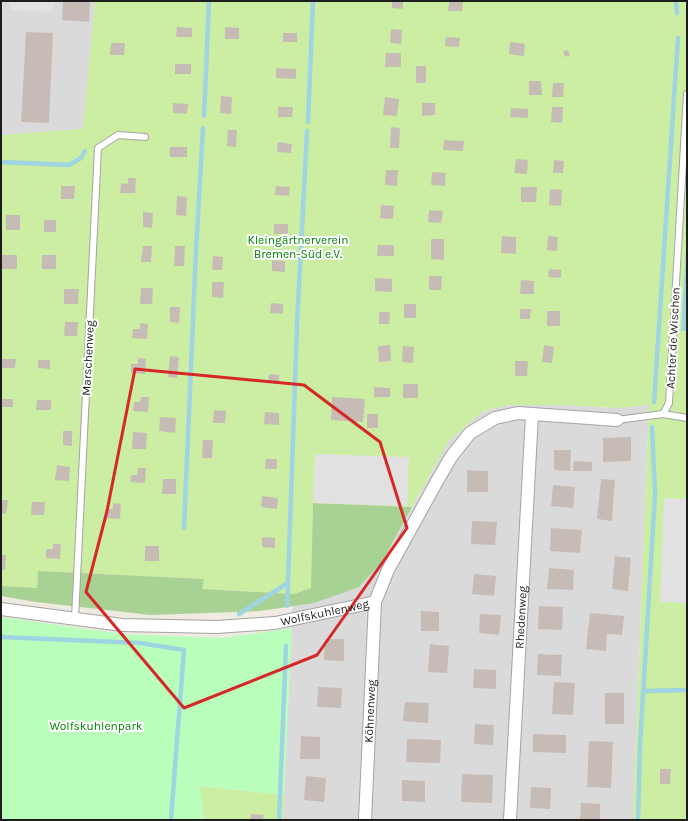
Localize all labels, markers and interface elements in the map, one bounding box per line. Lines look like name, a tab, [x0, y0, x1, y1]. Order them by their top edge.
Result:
park label: Kleingärtnerverein Bremen-Süd e.V.	[247, 233, 349, 261]
street label: Achter de Wischen	[663, 287, 683, 389]
street label: Marschenweg	[79, 320, 97, 396]
street label: Rhedenweg	[512, 585, 530, 649]
street label: Wolfskuhlenweg	[279, 596, 370, 629]
street label: Köhnenweg	[362, 679, 378, 743]
park label: Wolfskuhlenpark	[49, 719, 143, 733]

